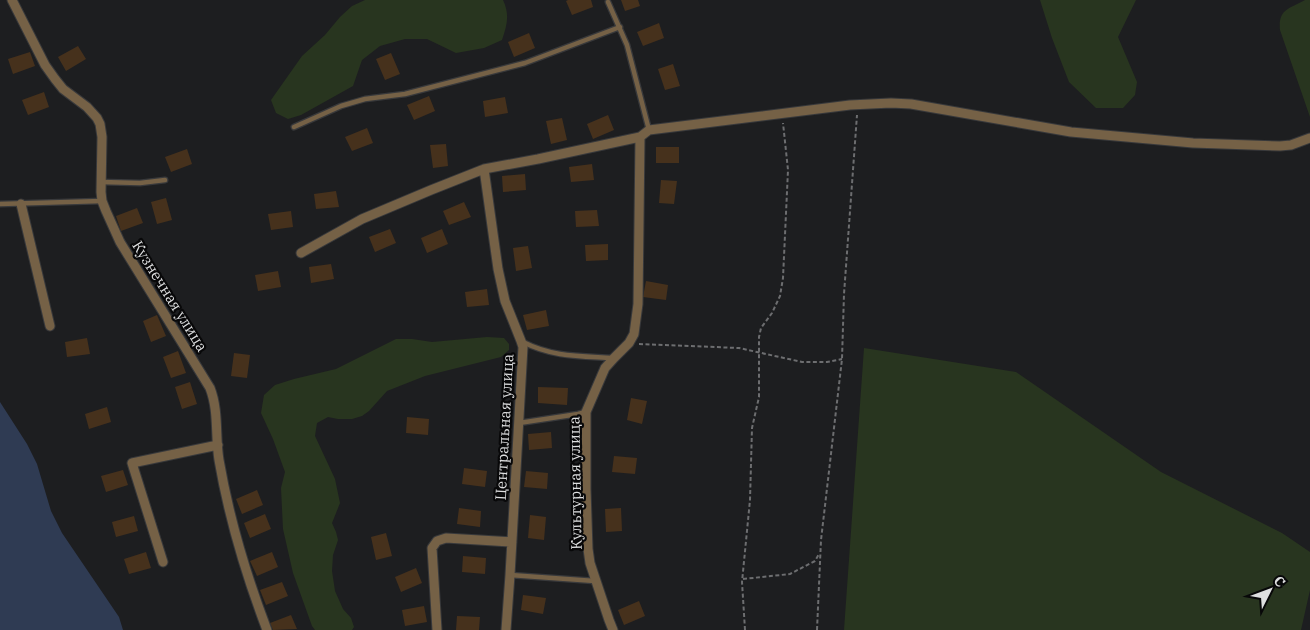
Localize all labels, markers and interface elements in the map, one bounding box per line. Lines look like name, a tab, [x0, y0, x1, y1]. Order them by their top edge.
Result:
street label: Кузнечная улица	[128, 237, 212, 355]
street label: Центральная улица	[491, 353, 517, 501]
street label: Культурная улица	[564, 416, 586, 550]
north arrow	[1245, 565, 1295, 615]
text: С	[1270, 572, 1289, 591]

